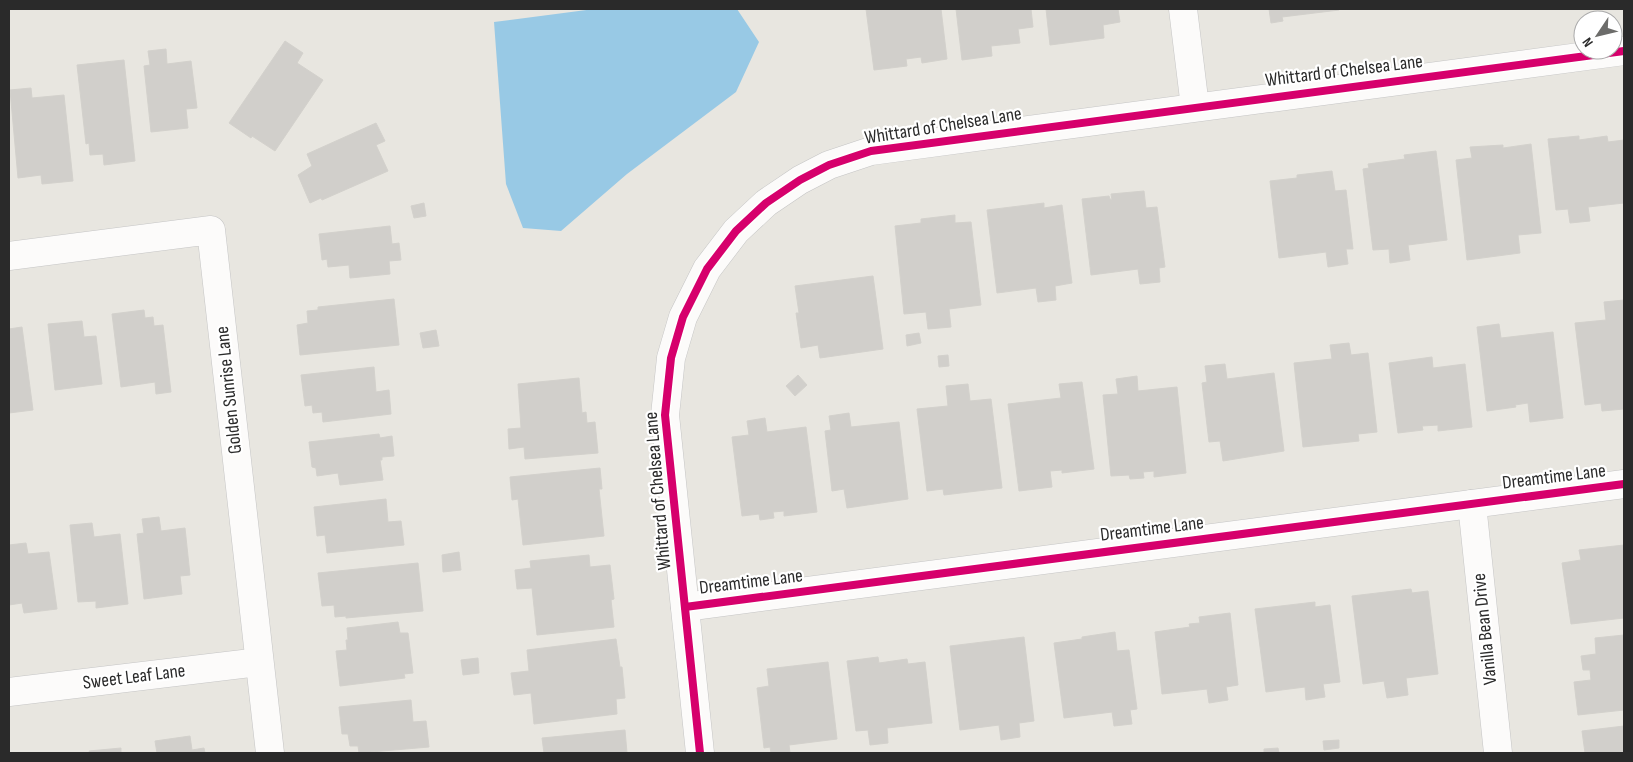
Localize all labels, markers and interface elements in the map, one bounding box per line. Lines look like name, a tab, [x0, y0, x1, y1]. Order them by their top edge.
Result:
north arrow	[1573, 10, 1623, 60]
text: N	[1579, 34, 1597, 50]
street label: Whittard of Chelsea Lane	[1264, 50, 1424, 92]
street label: Whittard of Chelsea Lane	[863, 102, 1023, 150]
street label: Golden Sunrise Lane	[211, 325, 247, 455]
street label: Whittard of Chelsea Lane	[640, 411, 676, 571]
street label: Dreamtime Lane	[1501, 459, 1607, 495]
street label: Dreamtime Lane	[1099, 511, 1205, 547]
street label: Dreamtime Lane	[698, 564, 804, 600]
street label: Vanilla Bean Drive	[1468, 572, 1502, 686]
street label: Sweet Leaf Lane	[81, 659, 187, 695]

